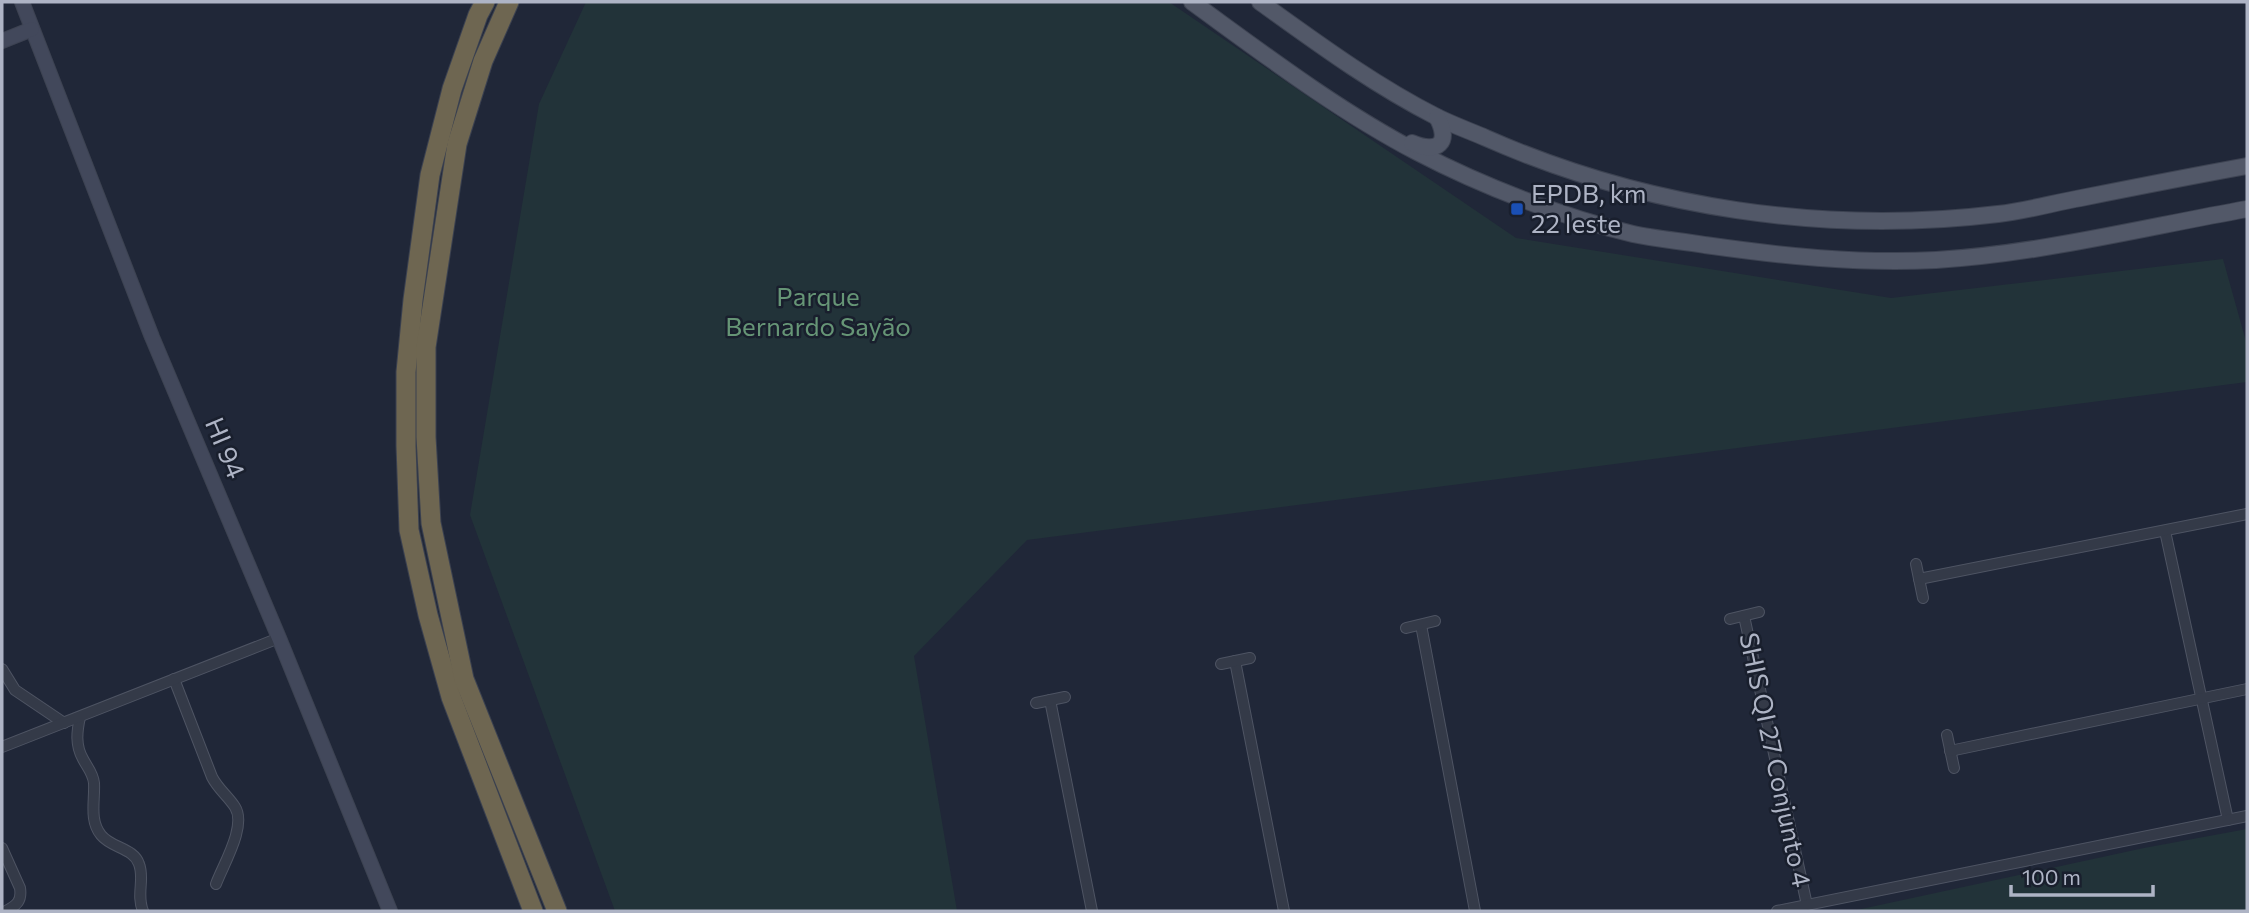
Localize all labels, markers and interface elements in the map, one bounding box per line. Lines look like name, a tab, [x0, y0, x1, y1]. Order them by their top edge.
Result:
place label: EPDB, km 22 leste	[1531, 177, 1646, 238]
marker: EPDB, km 22 leste	[1509, 201, 1525, 217]
park label: Parque Bernardo Sayão	[725, 280, 911, 341]
street label: HI 94	[200, 412, 253, 483]
street label: SHIS QI 27 Conjunto 4	[1734, 629, 1819, 890]
scale bar	[2011, 853, 2153, 897]
text: 100 m	[2022, 864, 2081, 889]

